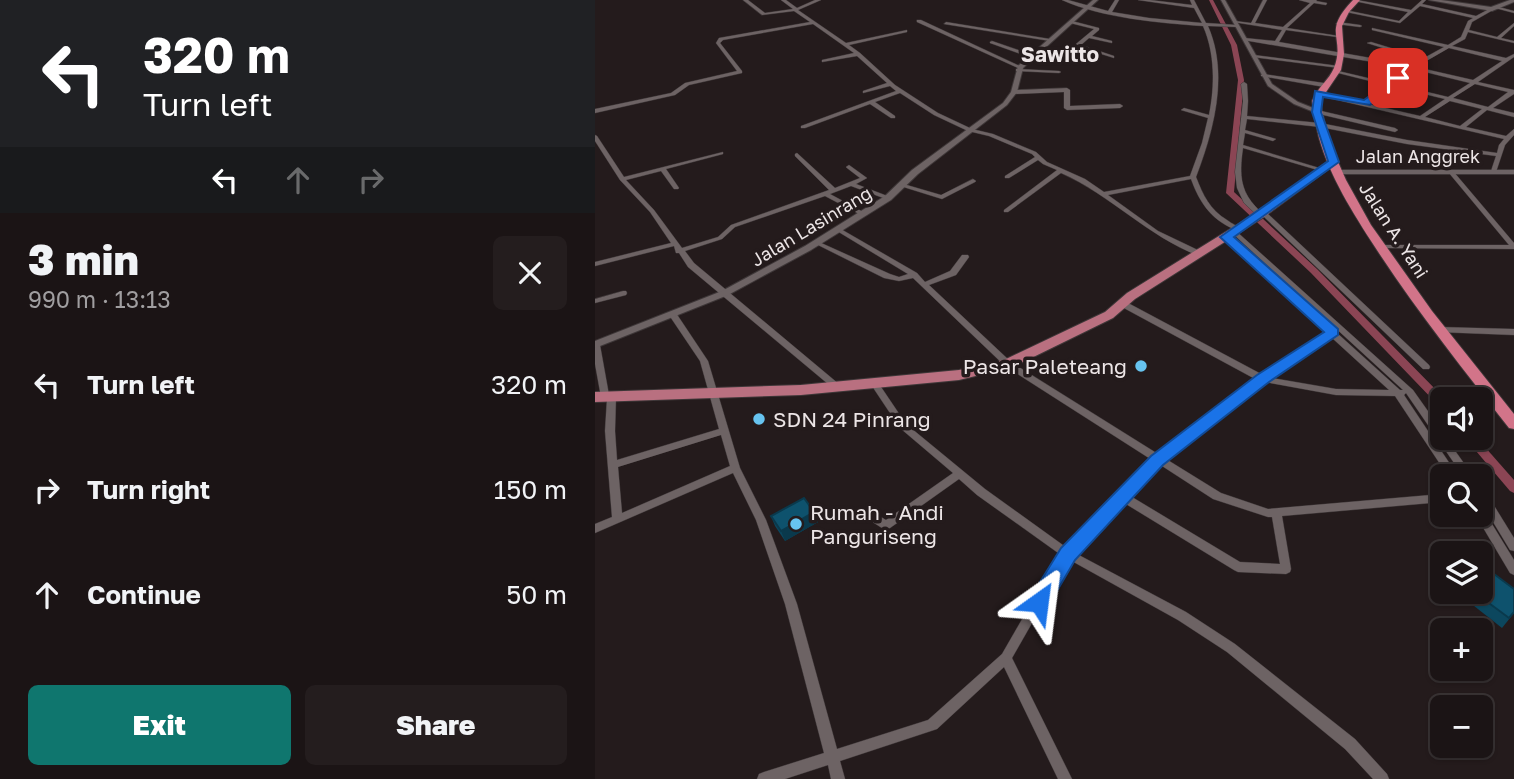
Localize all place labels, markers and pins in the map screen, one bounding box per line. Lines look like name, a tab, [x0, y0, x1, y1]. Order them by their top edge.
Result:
pin	[1368, 48, 1428, 108]
place label: Pasar Paleteang	[963, 353, 1127, 379]
marker: Pasar Paleteang	[1133, 358, 1149, 374]
place label: SDN 24 Pinrang	[773, 406, 931, 432]
marker: SDN 24 Pinrang	[751, 411, 767, 427]
place label: Rumah - Andi Panguriseng	[810, 499, 944, 549]
marker: Rumah - Andi Panguriseng	[788, 516, 804, 532]

